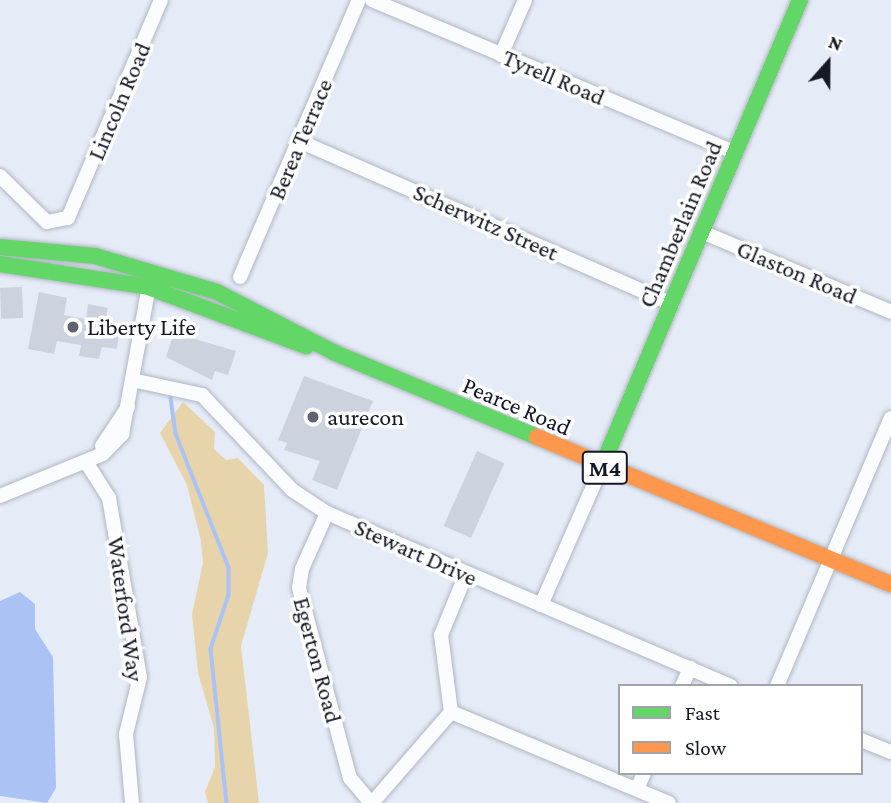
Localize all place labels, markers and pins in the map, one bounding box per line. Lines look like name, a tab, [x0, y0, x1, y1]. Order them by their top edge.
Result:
place label: Liberty Life	[87, 313, 196, 341]
marker: Liberty Life	[65, 319, 81, 335]
place label: aurecon	[327, 403, 404, 431]
marker: aurecon	[305, 409, 321, 425]

